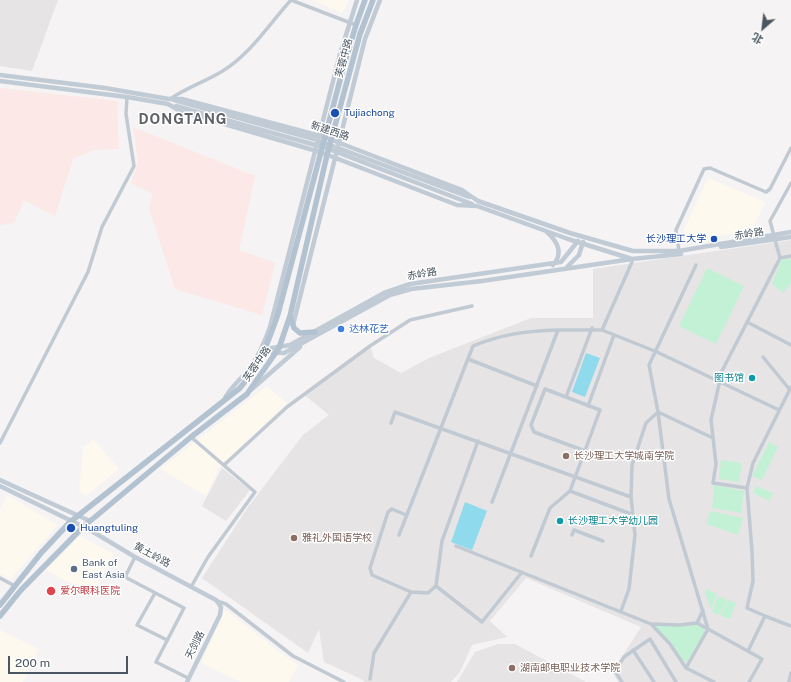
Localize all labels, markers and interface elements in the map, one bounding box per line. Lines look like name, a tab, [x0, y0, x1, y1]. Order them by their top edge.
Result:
north arrow	[743, 8, 783, 48]
text: 北	[750, 31, 765, 46]
street label: 芙蓉中路	[333, 37, 355, 79]
marker: Tujiachong	[329, 107, 341, 119]
place label: Tujiachong	[344, 107, 395, 119]
district label: DONGTANG	[139, 112, 227, 128]
street label: 新建西路	[309, 119, 351, 143]
street label: 赤岭路	[733, 226, 765, 242]
place label: 长沙理工大学	[646, 233, 706, 245]
marker: 长沙理工大学	[709, 234, 719, 244]
street label: 赤岭路	[406, 265, 438, 283]
place label: 达林花艺	[349, 323, 389, 335]
marker: 达林花艺	[336, 324, 346, 334]
street label: 芙蓉中路	[241, 344, 273, 384]
place label: 图书馆	[714, 372, 744, 384]
marker: 图书馆	[747, 373, 757, 383]
place label: 长沙理工大学城南学院	[574, 450, 674, 462]
marker: 长沙理工大学城南学院	[561, 451, 571, 461]
place label: 长沙理工大学幼儿园	[568, 515, 658, 527]
marker: 长沙理工大学幼儿园	[555, 516, 565, 526]
marker: Huangtuling	[65, 522, 77, 534]
place label: Huangtuling	[80, 522, 138, 534]
place label: 雅礼外国语学校	[302, 532, 372, 544]
marker: 雅礼外国语学校	[289, 533, 299, 543]
street label: 黄土岭路	[132, 540, 172, 570]
place label: Bank of East Asia	[82, 557, 125, 580]
marker: Bank of East Asia	[69, 564, 79, 574]
marker: 爱尔眼科医院	[45, 585, 57, 597]
place label: 爱尔眼科医院	[60, 585, 120, 597]
street label: 天剑路	[183, 629, 207, 661]
scale bar	[10, 648, 130, 674]
text: 200 m	[15, 656, 50, 670]
place label: 湖南邮电职业技术学院	[520, 662, 620, 674]
marker: 湖南邮电职业技术学院	[507, 663, 517, 673]

